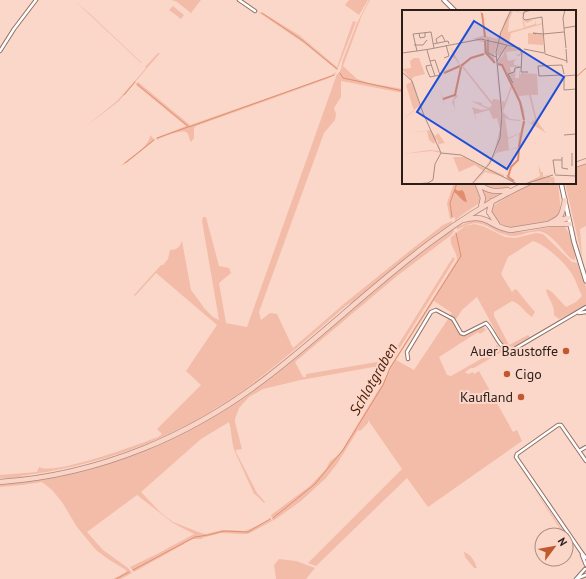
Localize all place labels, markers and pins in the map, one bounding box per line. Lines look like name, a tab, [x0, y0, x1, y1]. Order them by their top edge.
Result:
place label: Auer Baustoffe	[470, 342, 558, 360]
marker: Auer Baustoffe	[561, 346, 571, 356]
place label: Cigo	[515, 365, 542, 383]
marker: Cigo	[502, 369, 512, 379]
place label: Kaufland	[460, 388, 513, 406]
marker: Kaufland	[516, 392, 526, 402]

